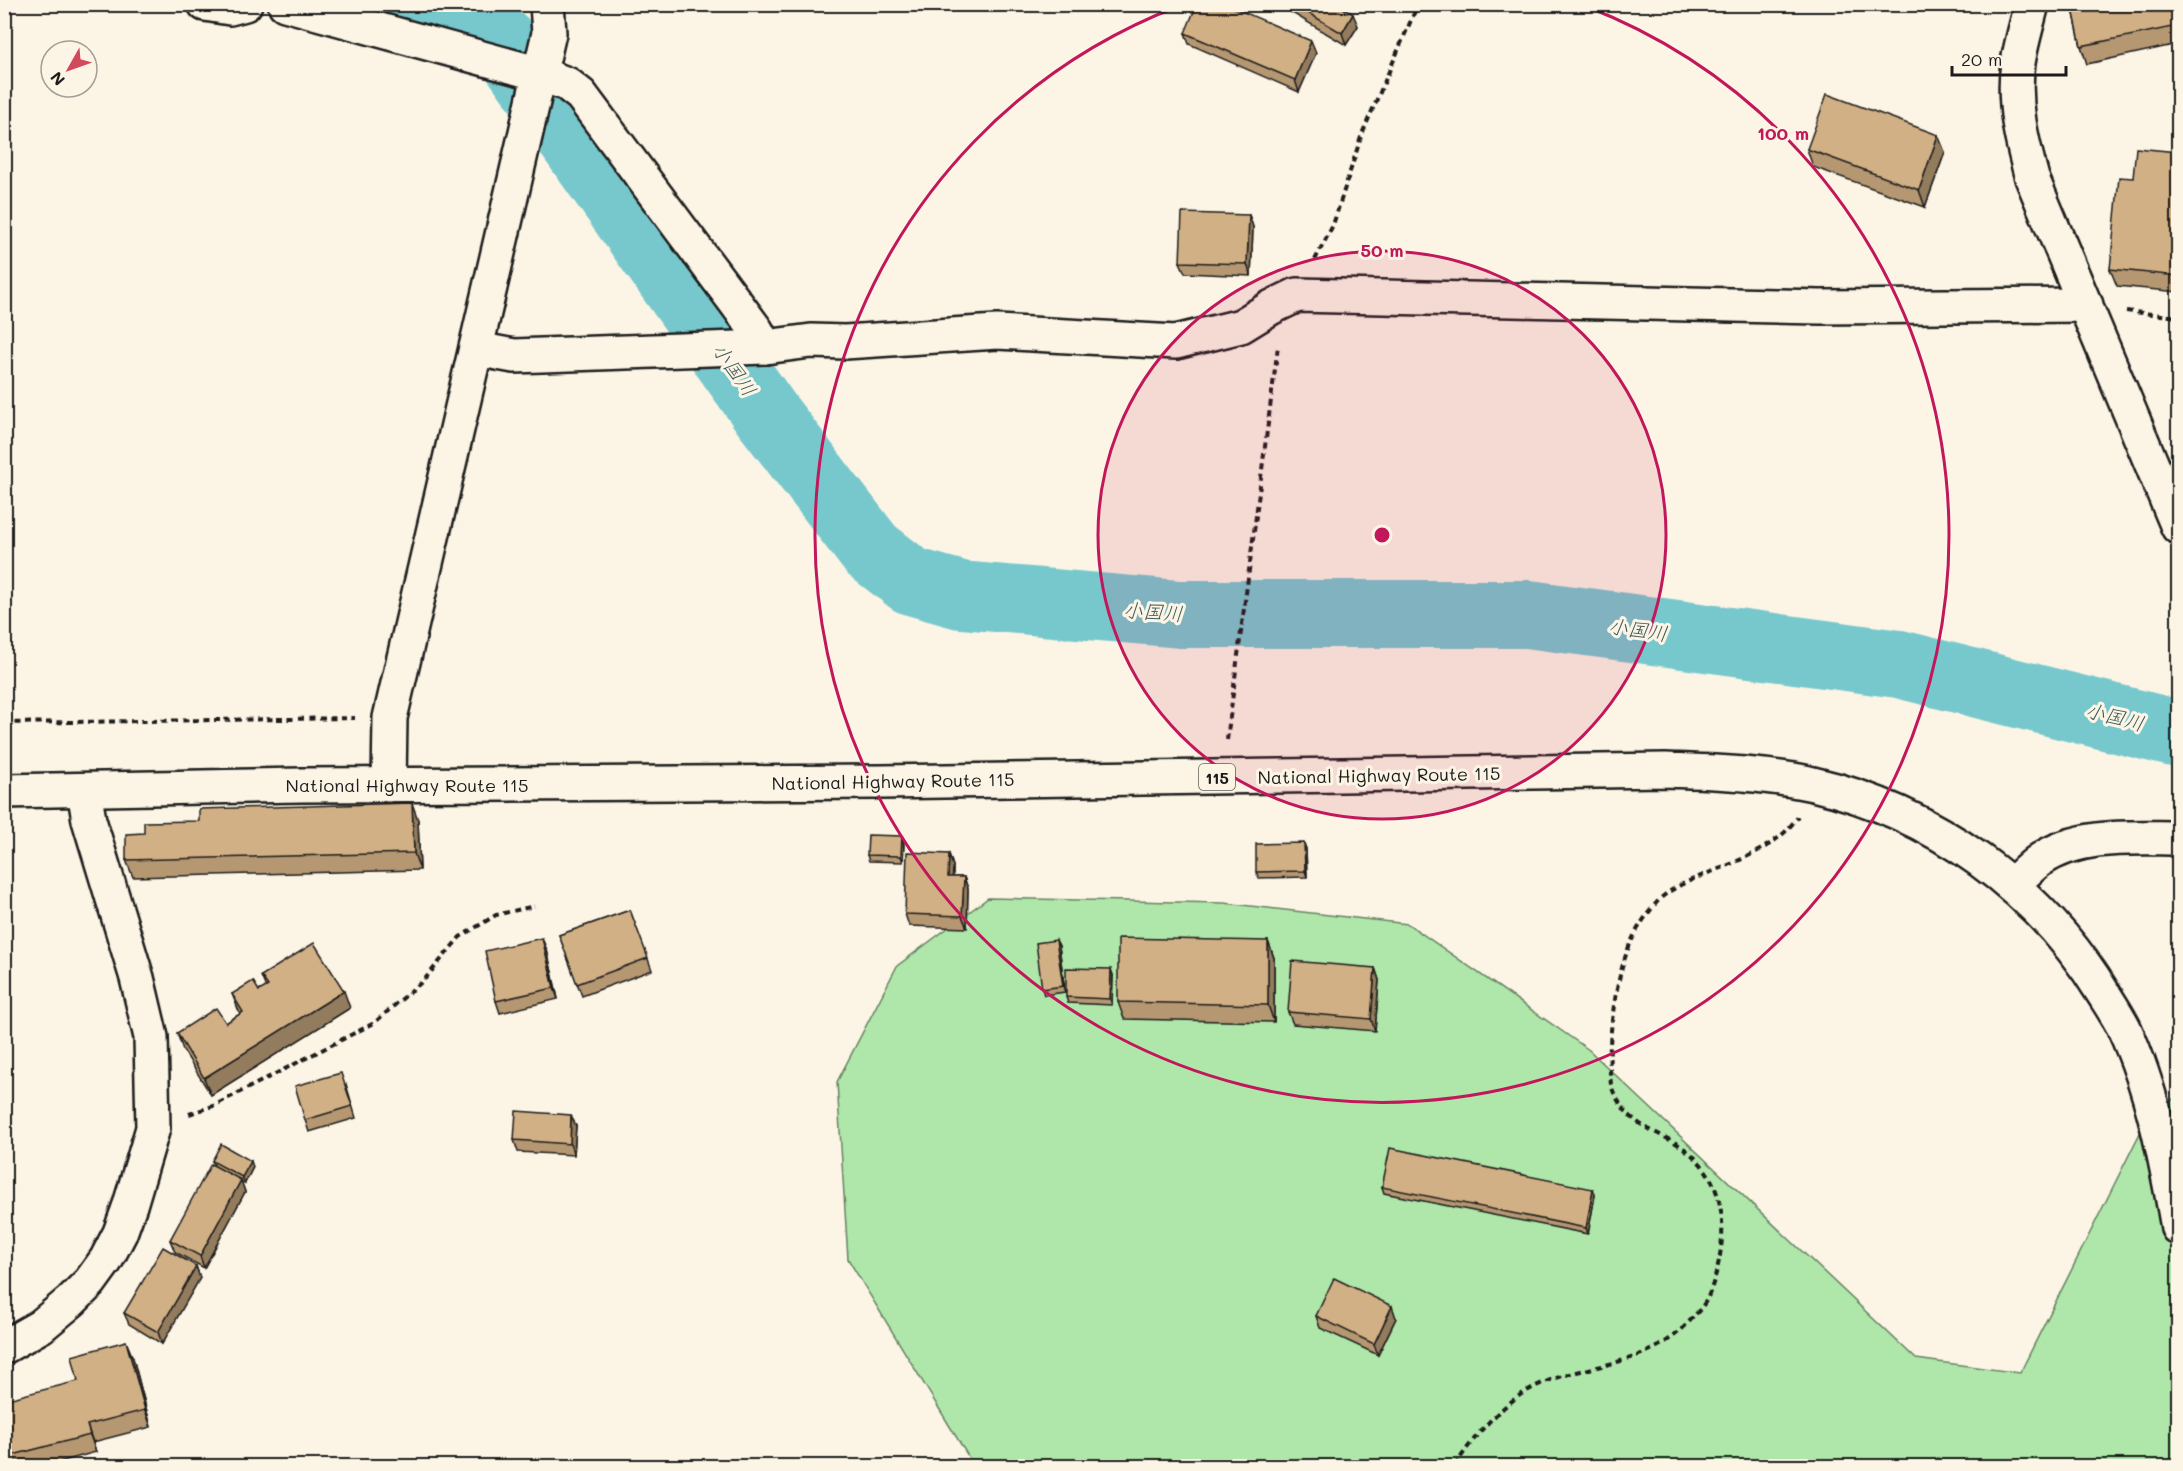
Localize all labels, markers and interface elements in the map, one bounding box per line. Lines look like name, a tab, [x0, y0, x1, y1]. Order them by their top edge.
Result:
north arrow	[39, 39, 99, 99]
scale bar	[1952, 39, 2066, 77]
text: 20 m	[1961, 47, 2002, 71]
text: N	[45, 68, 69, 90]
text: 100 m	[1757, 121, 1809, 145]
text: 50 m	[1361, 238, 1403, 262]
water label: 小国川	[707, 337, 763, 401]
centre of rings	[1372, 525, 1392, 545]
water label: 小国川	[1122, 596, 1184, 626]
water label: 小国川	[1606, 612, 1670, 646]
water label: 小国川	[2083, 696, 2147, 736]
street label: National Highway Route 115	[1257, 761, 1501, 789]
road number: 115	[1199, 764, 1235, 790]
street label: National Highway Route 115	[771, 767, 1015, 795]
street label: National Highway Route 115	[286, 773, 528, 797]

